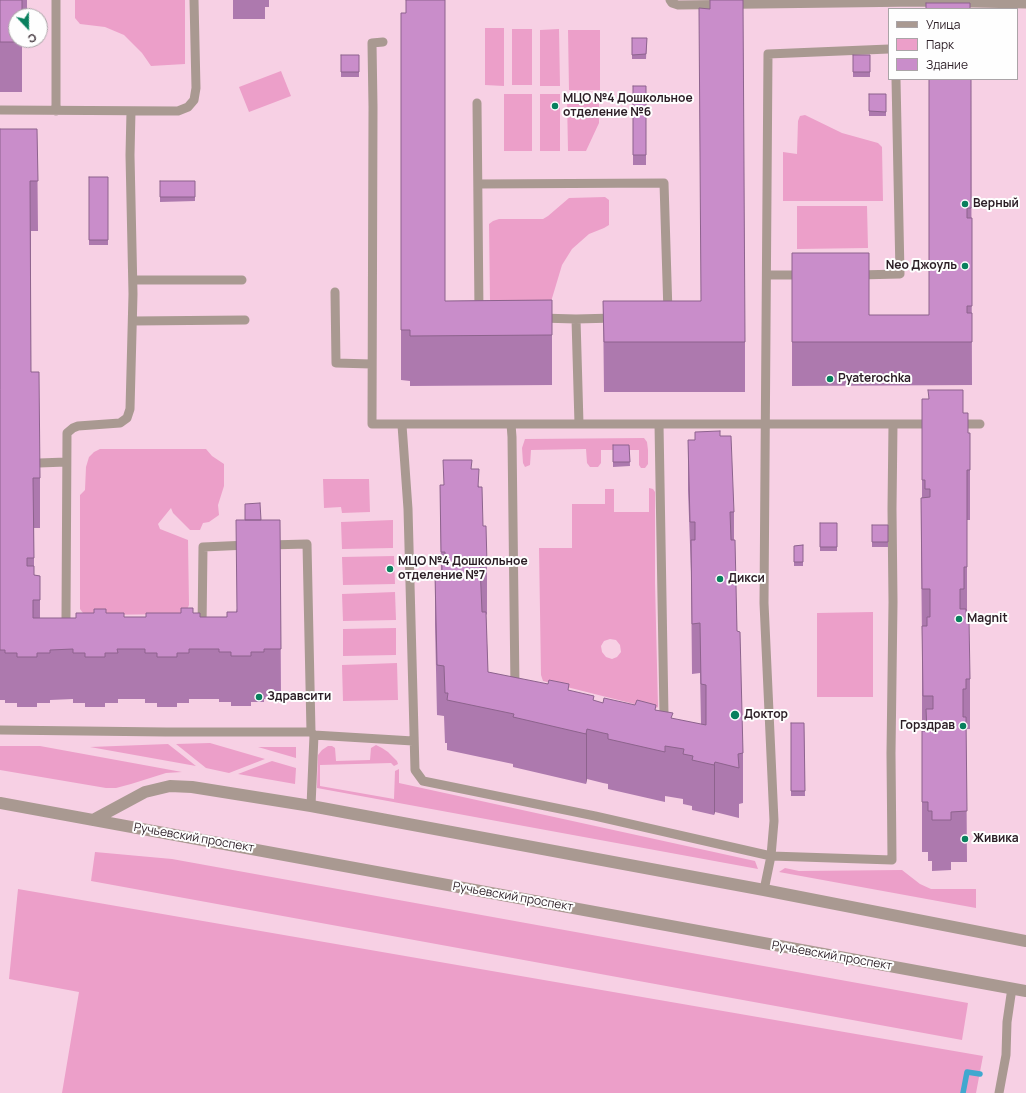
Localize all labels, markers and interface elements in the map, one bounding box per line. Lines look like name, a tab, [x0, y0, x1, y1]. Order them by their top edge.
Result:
north arrow	[8, 8, 48, 48]
legend	[888, 8, 1018, 80]
text: Улица	[926, 16, 960, 33]
text: С	[26, 30, 39, 47]
text: Парк	[926, 36, 954, 53]
text: Здание	[926, 56, 968, 73]
place label: МЦО №4 Дошкольное отделение №6	[563, 92, 693, 120]
marker: МЦО №4 Дошкольное отделение №6	[550, 101, 560, 111]
place label: Верный	[973, 197, 1019, 211]
marker: Верный	[960, 199, 970, 209]
place label: Neo Джоуль	[886, 259, 957, 273]
marker: Neo Джоуль	[960, 261, 970, 271]
place label: Pyaterochka	[838, 372, 911, 386]
marker: Pyaterochka	[825, 374, 835, 384]
place label: МЦО №4 Дошкольное отделение №7	[398, 555, 528, 583]
marker: МЦО №4 Дошкольное отделение №7	[385, 564, 395, 574]
place label: Дикси	[728, 572, 765, 586]
marker: Дикси	[715, 574, 725, 584]
place label: Magnit	[967, 612, 1008, 626]
marker: Magnit	[954, 614, 964, 624]
place label: Здравсити	[267, 690, 331, 704]
marker: Здравсити	[254, 692, 264, 702]
place label: Доктор	[744, 708, 788, 722]
marker: Доктор	[729, 709, 741, 721]
place label: Горздрав	[900, 719, 955, 733]
marker: Горздрав	[958, 721, 968, 731]
street label: Ручьевский проспект	[133, 820, 255, 856]
place label: Живика	[973, 832, 1019, 846]
marker: Живика	[960, 834, 970, 844]
street label: Ручьевский проспект	[452, 879, 574, 915]
street label: Ручьевский проспект	[771, 938, 893, 974]

